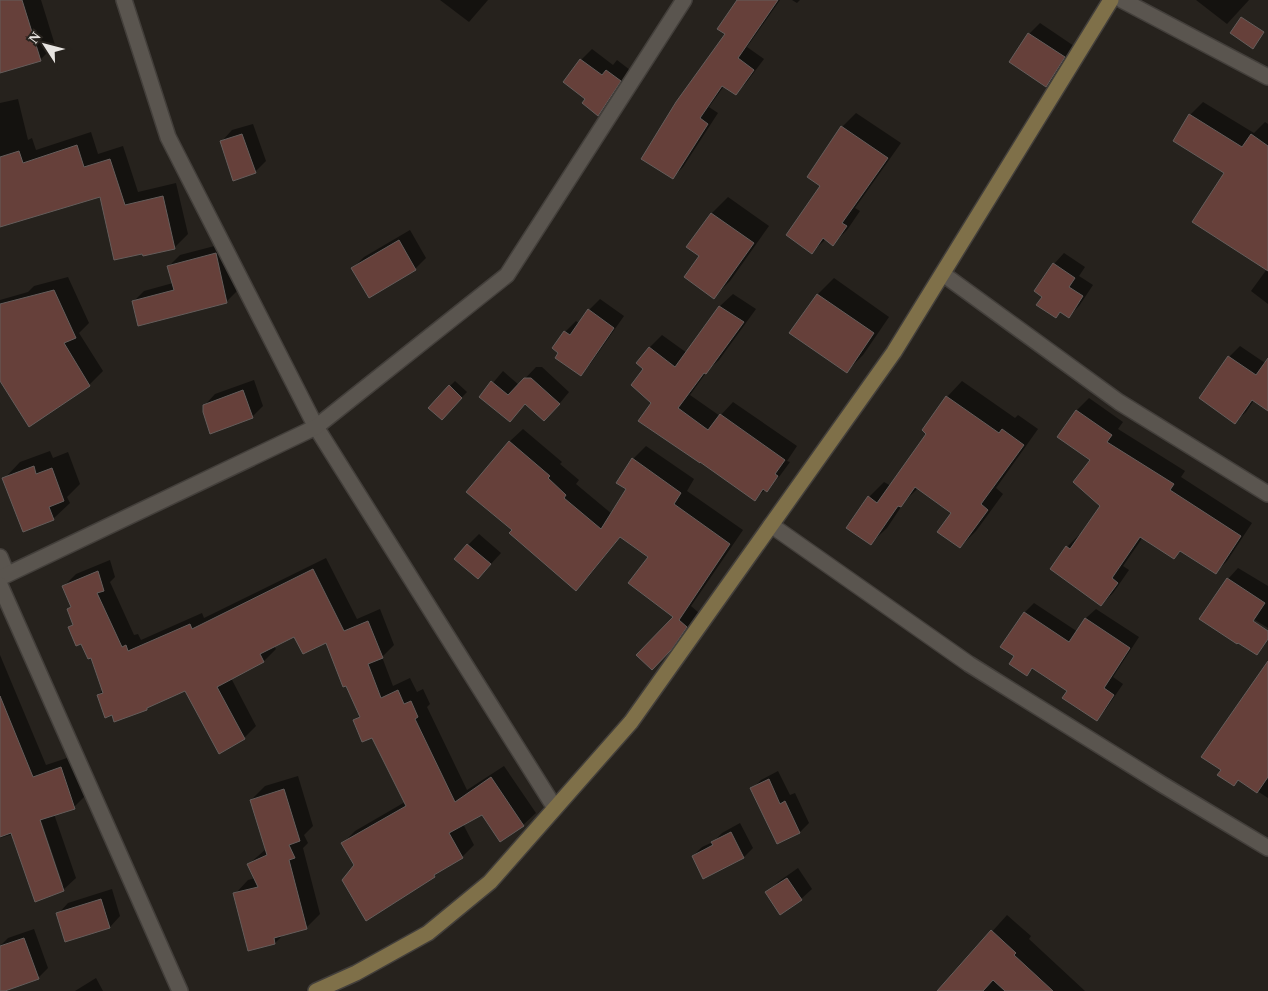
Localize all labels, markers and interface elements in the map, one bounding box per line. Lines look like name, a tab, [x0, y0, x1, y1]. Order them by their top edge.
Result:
north arrow	[20, 20, 70, 70]
text: N	[26, 29, 44, 46]

